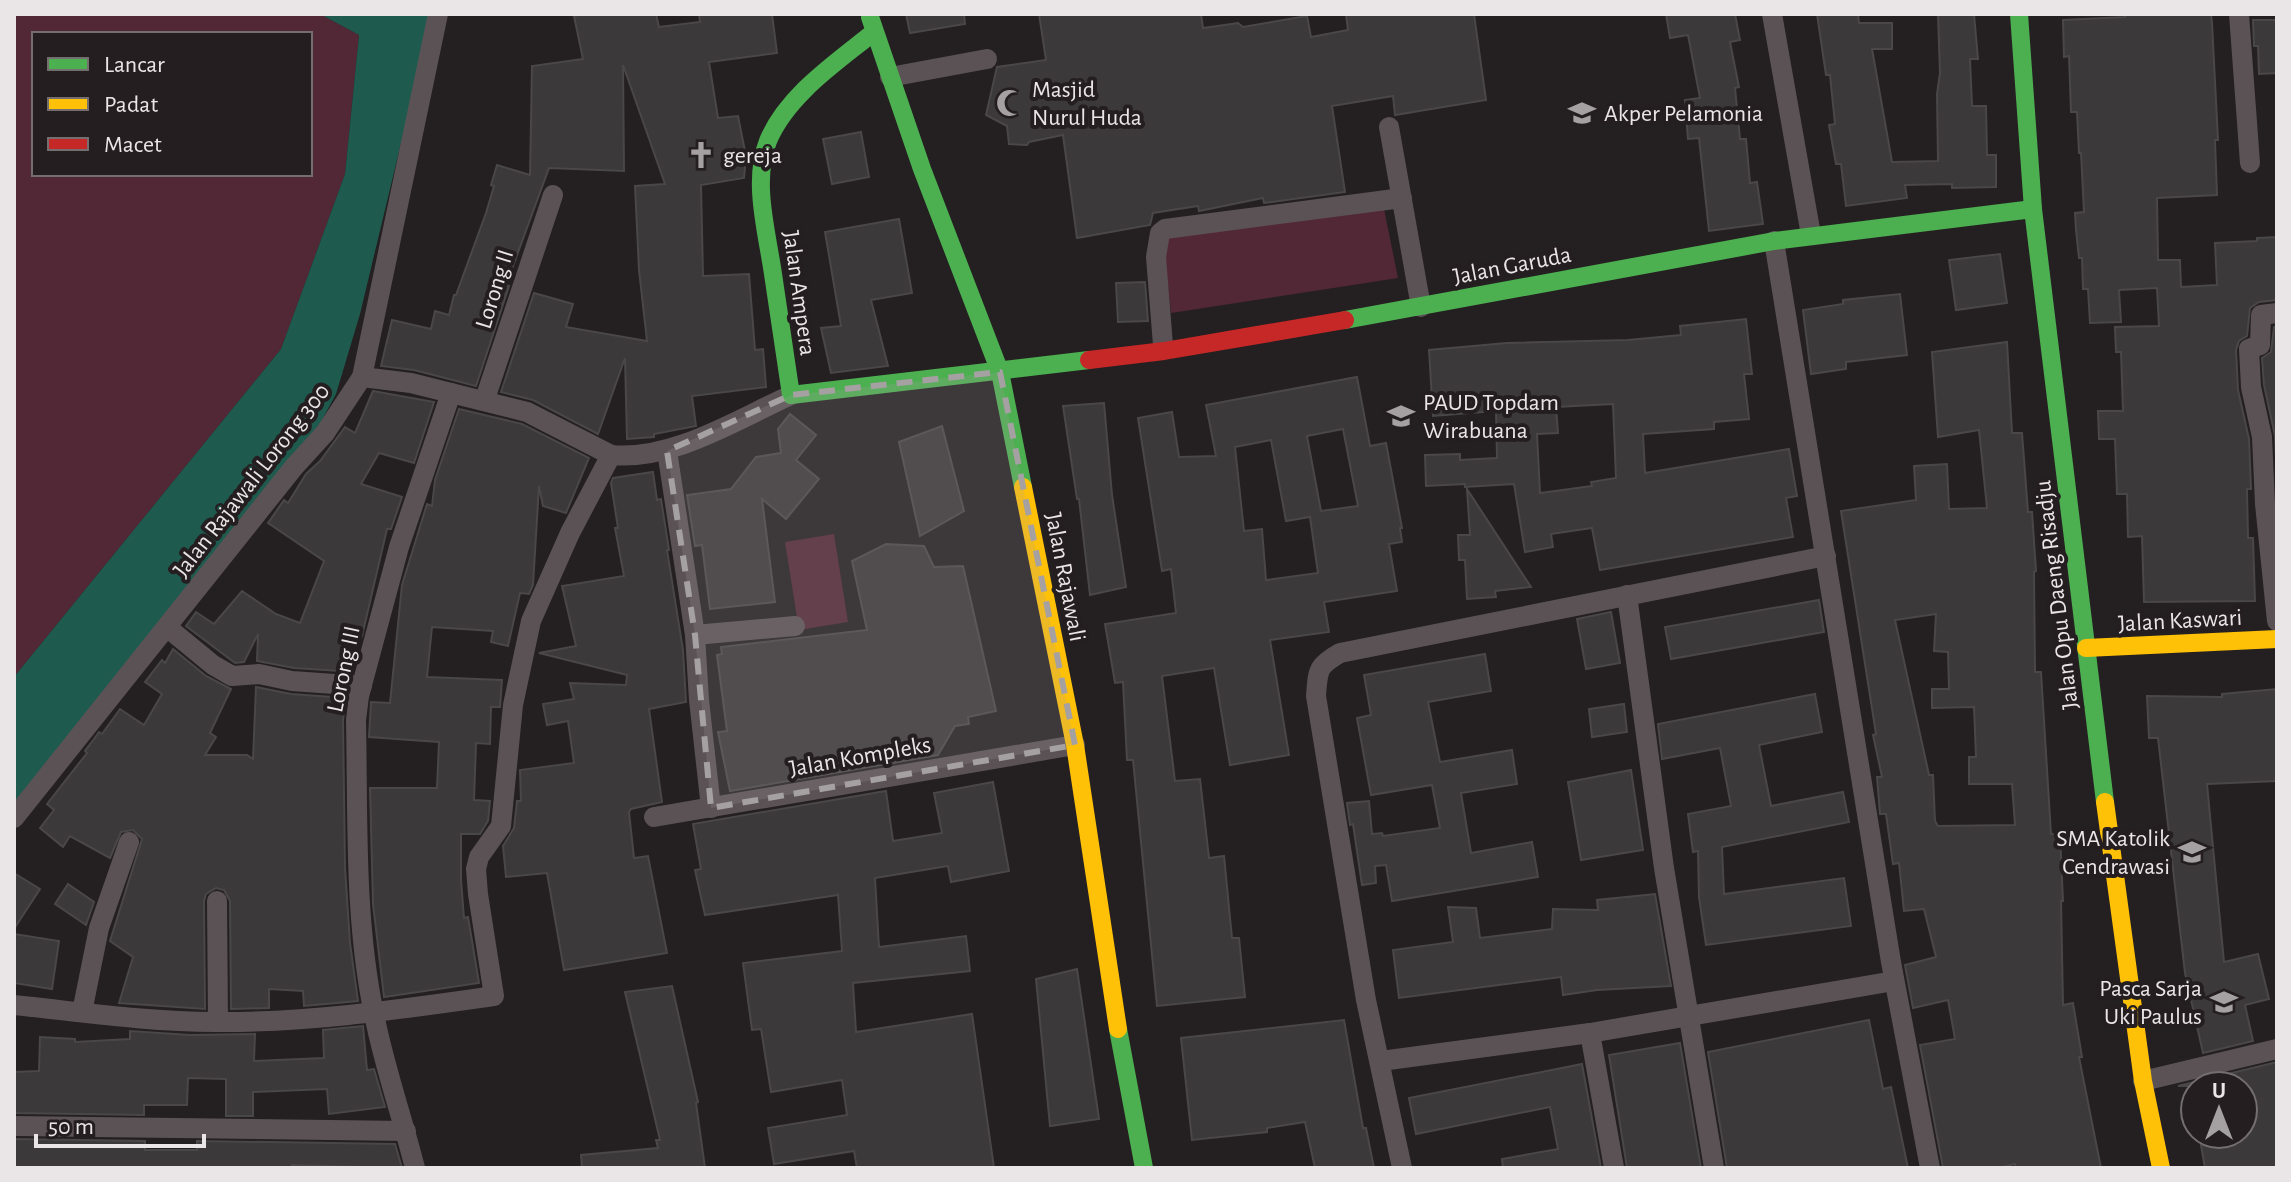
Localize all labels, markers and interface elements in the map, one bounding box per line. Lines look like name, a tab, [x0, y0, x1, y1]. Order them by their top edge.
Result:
legend	[32, 32, 312, 176]
text: Lancar	[104, 53, 165, 77]
place label: Masjid Nurul Huda	[1032, 78, 1142, 130]
mosque icon: Masjid Nurul Huda	[995, 88, 1025, 118]
text: Padat	[104, 93, 158, 117]
school or university icon: Akper Pelamonia	[1567, 98, 1597, 128]
place label: Akper Pelamonia	[1604, 102, 1763, 126]
text: Macet	[104, 133, 162, 157]
church icon: gereja	[686, 140, 716, 170]
place label: gereja	[723, 144, 782, 168]
street label: Jalan Ampera	[778, 229, 820, 357]
street label: Jalan Garuda	[1451, 243, 1573, 289]
street label: Lorong II	[472, 247, 518, 332]
street label: Jalan Rajawali Lorong 300	[169, 379, 335, 582]
place label: PAUD Topdam Wirabuana	[1423, 391, 1559, 443]
school or university icon: PAUD Topdam Wirabuana	[1386, 401, 1416, 431]
street label: Jalan Opu Daeng Risadju	[2031, 479, 2083, 711]
street label: Jalan Rajawali	[1041, 511, 1089, 644]
street label: Jalan Kaswari	[2117, 606, 2243, 636]
street label: Lorong III	[323, 624, 365, 715]
street label: Jalan Kompleks	[787, 733, 933, 781]
place label: SMA Katolik Cendrawasi	[2056, 827, 2170, 879]
school or university icon: SMA Katolik Cendrawasi	[2177, 837, 2207, 867]
place label: Pasca Sarja Uki Paulus	[2099, 977, 2202, 1029]
school or university icon: Pasca Sarja Uki Paulus	[2209, 987, 2239, 1017]
north arrow	[2179, 1070, 2259, 1150]
text: U	[2212, 1080, 2226, 1102]
scale bar	[36, 1098, 204, 1148]
text: 50 m	[48, 1115, 94, 1139]

